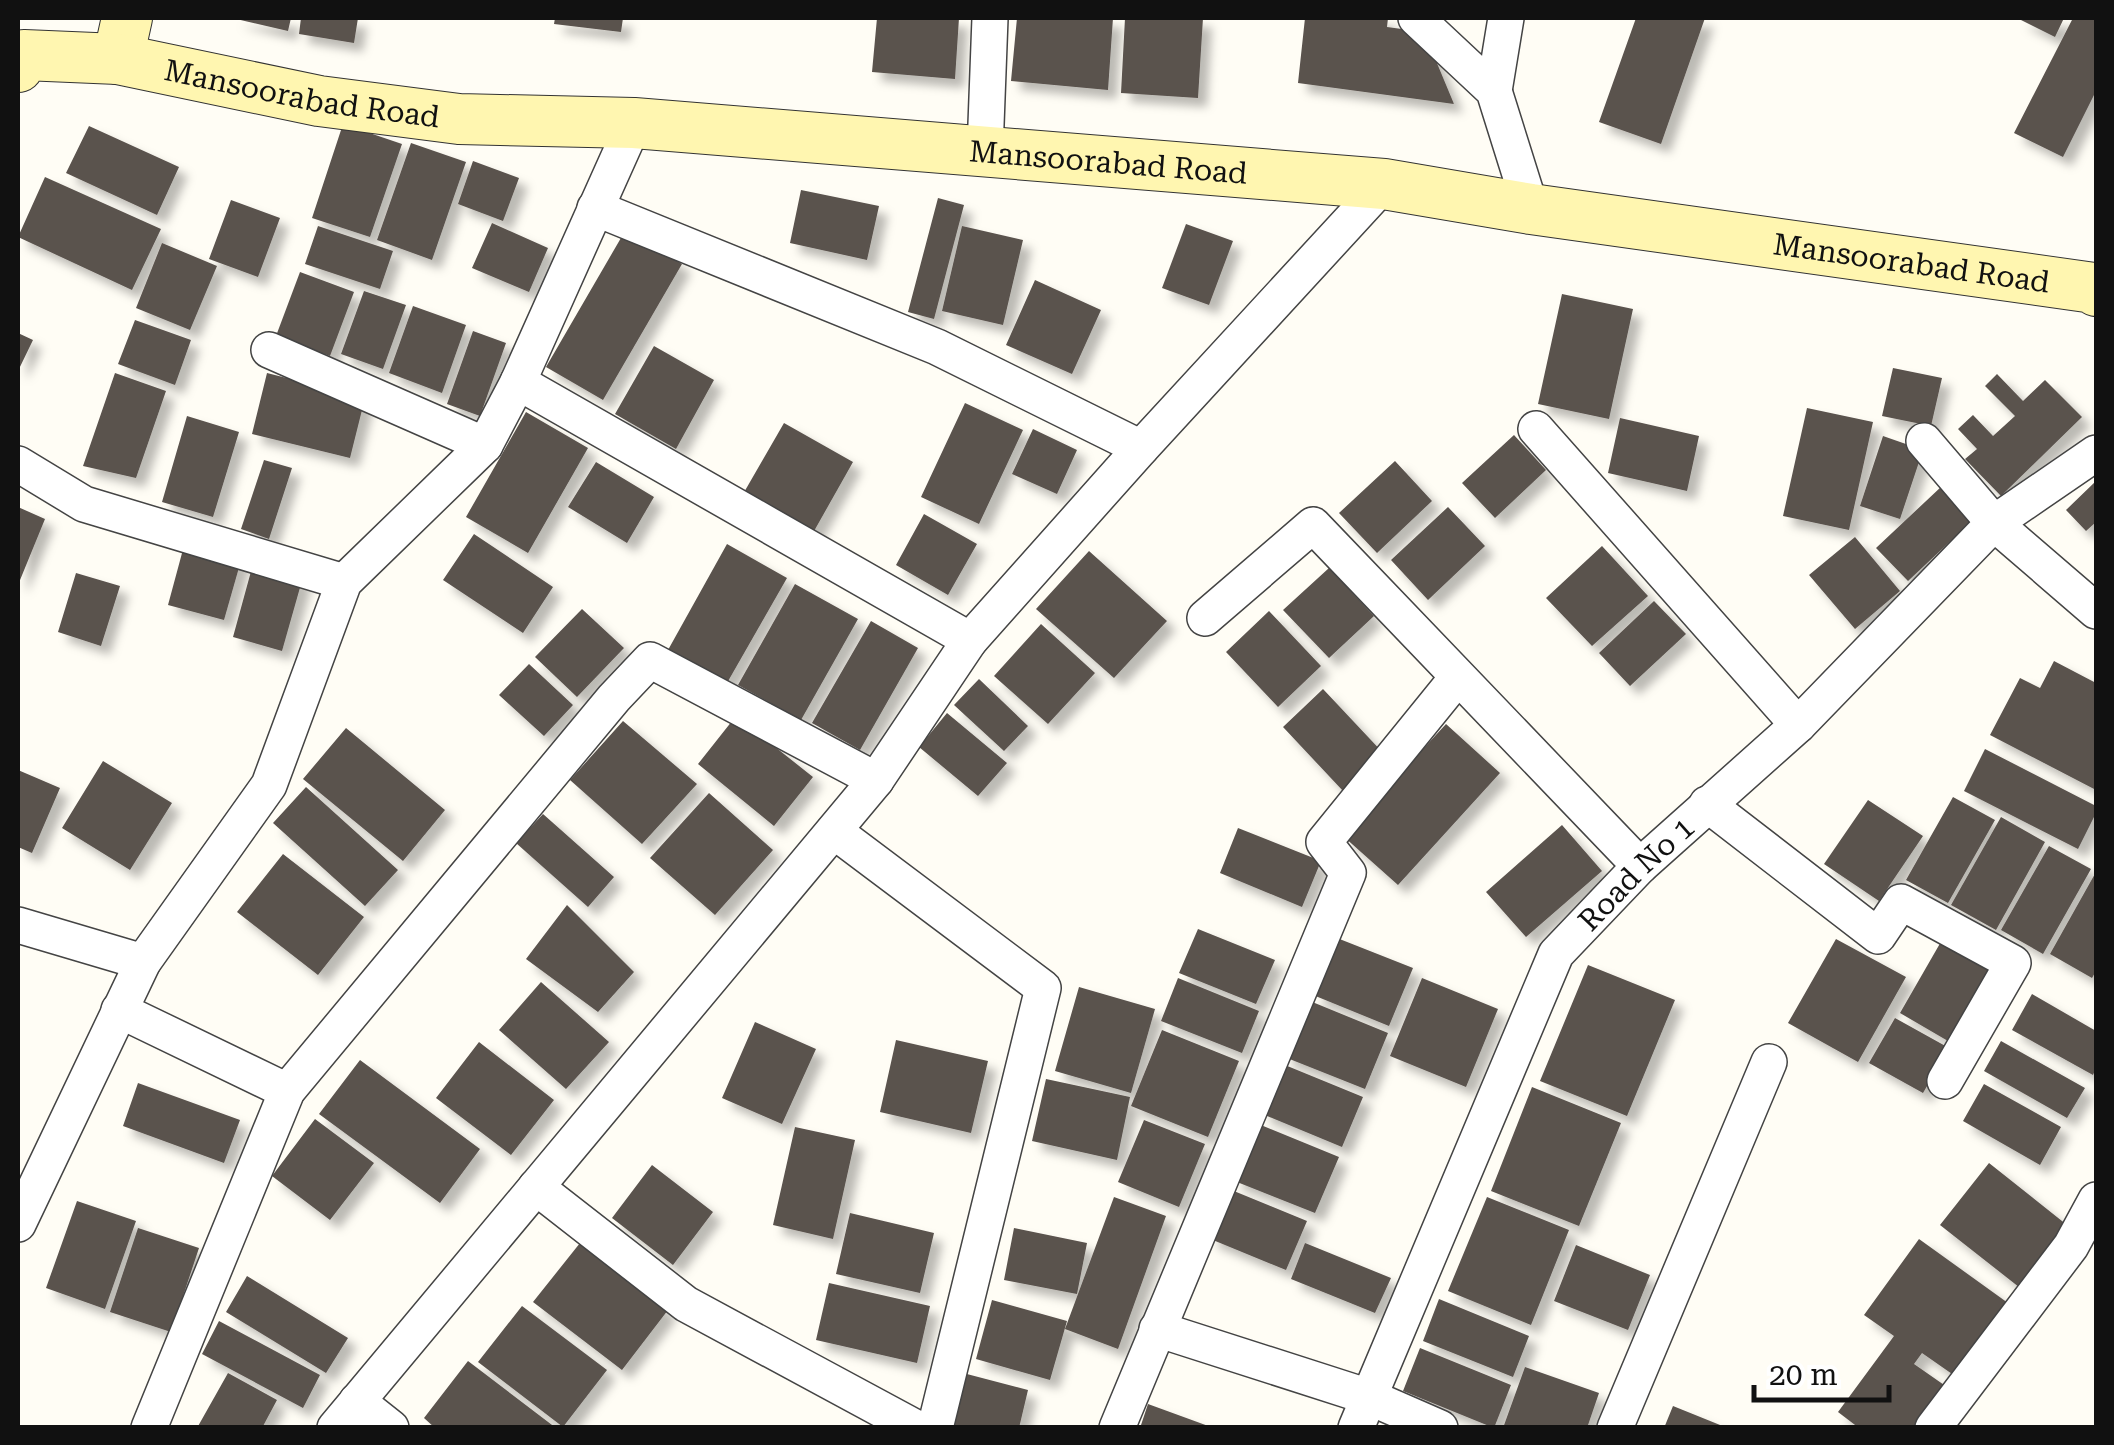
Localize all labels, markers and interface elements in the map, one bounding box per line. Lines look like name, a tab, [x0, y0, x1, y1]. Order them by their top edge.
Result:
street label: Mansoorabad Road	[162, 52, 442, 134]
street label: Mansoorabad Road	[968, 133, 1249, 190]
street label: Mansoorabad Road	[1771, 226, 2052, 299]
street label: Road No 1	[1571, 809, 1701, 937]
scale bar	[1754, 1340, 1889, 1402]
text: 20 m	[1769, 1357, 1838, 1392]

